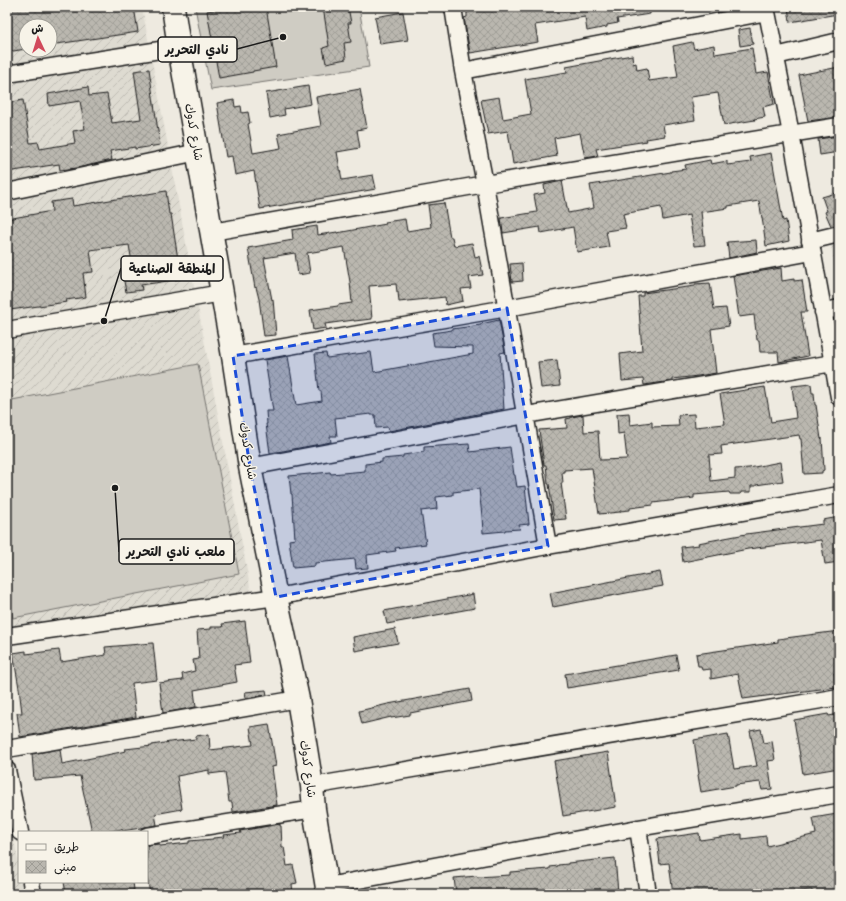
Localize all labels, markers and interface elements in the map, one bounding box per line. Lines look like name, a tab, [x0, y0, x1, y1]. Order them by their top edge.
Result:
north arrow	[18, 18, 58, 58]
text: ش	[31, 21, 44, 36]
callout: نادي التحرير	[158, 37, 237, 62]
text: نادي التحرير	[164, 41, 229, 60]
street label: شارع كدوك	[180, 102, 207, 162]
callout: المنطقة الصناعية	[121, 256, 223, 281]
text: المنطقة الصناعية	[129, 260, 215, 278]
street label: شارع كدوك	[235, 421, 260, 481]
callout: ملعب نادي التحرير	[119, 539, 234, 564]
text: ملعب نادي التحرير	[125, 543, 225, 562]
street label: شارع كدوك	[295, 739, 320, 799]
legend	[18, 831, 148, 883]
text: طريق	[54, 839, 79, 856]
text: مبنى	[54, 859, 77, 876]

